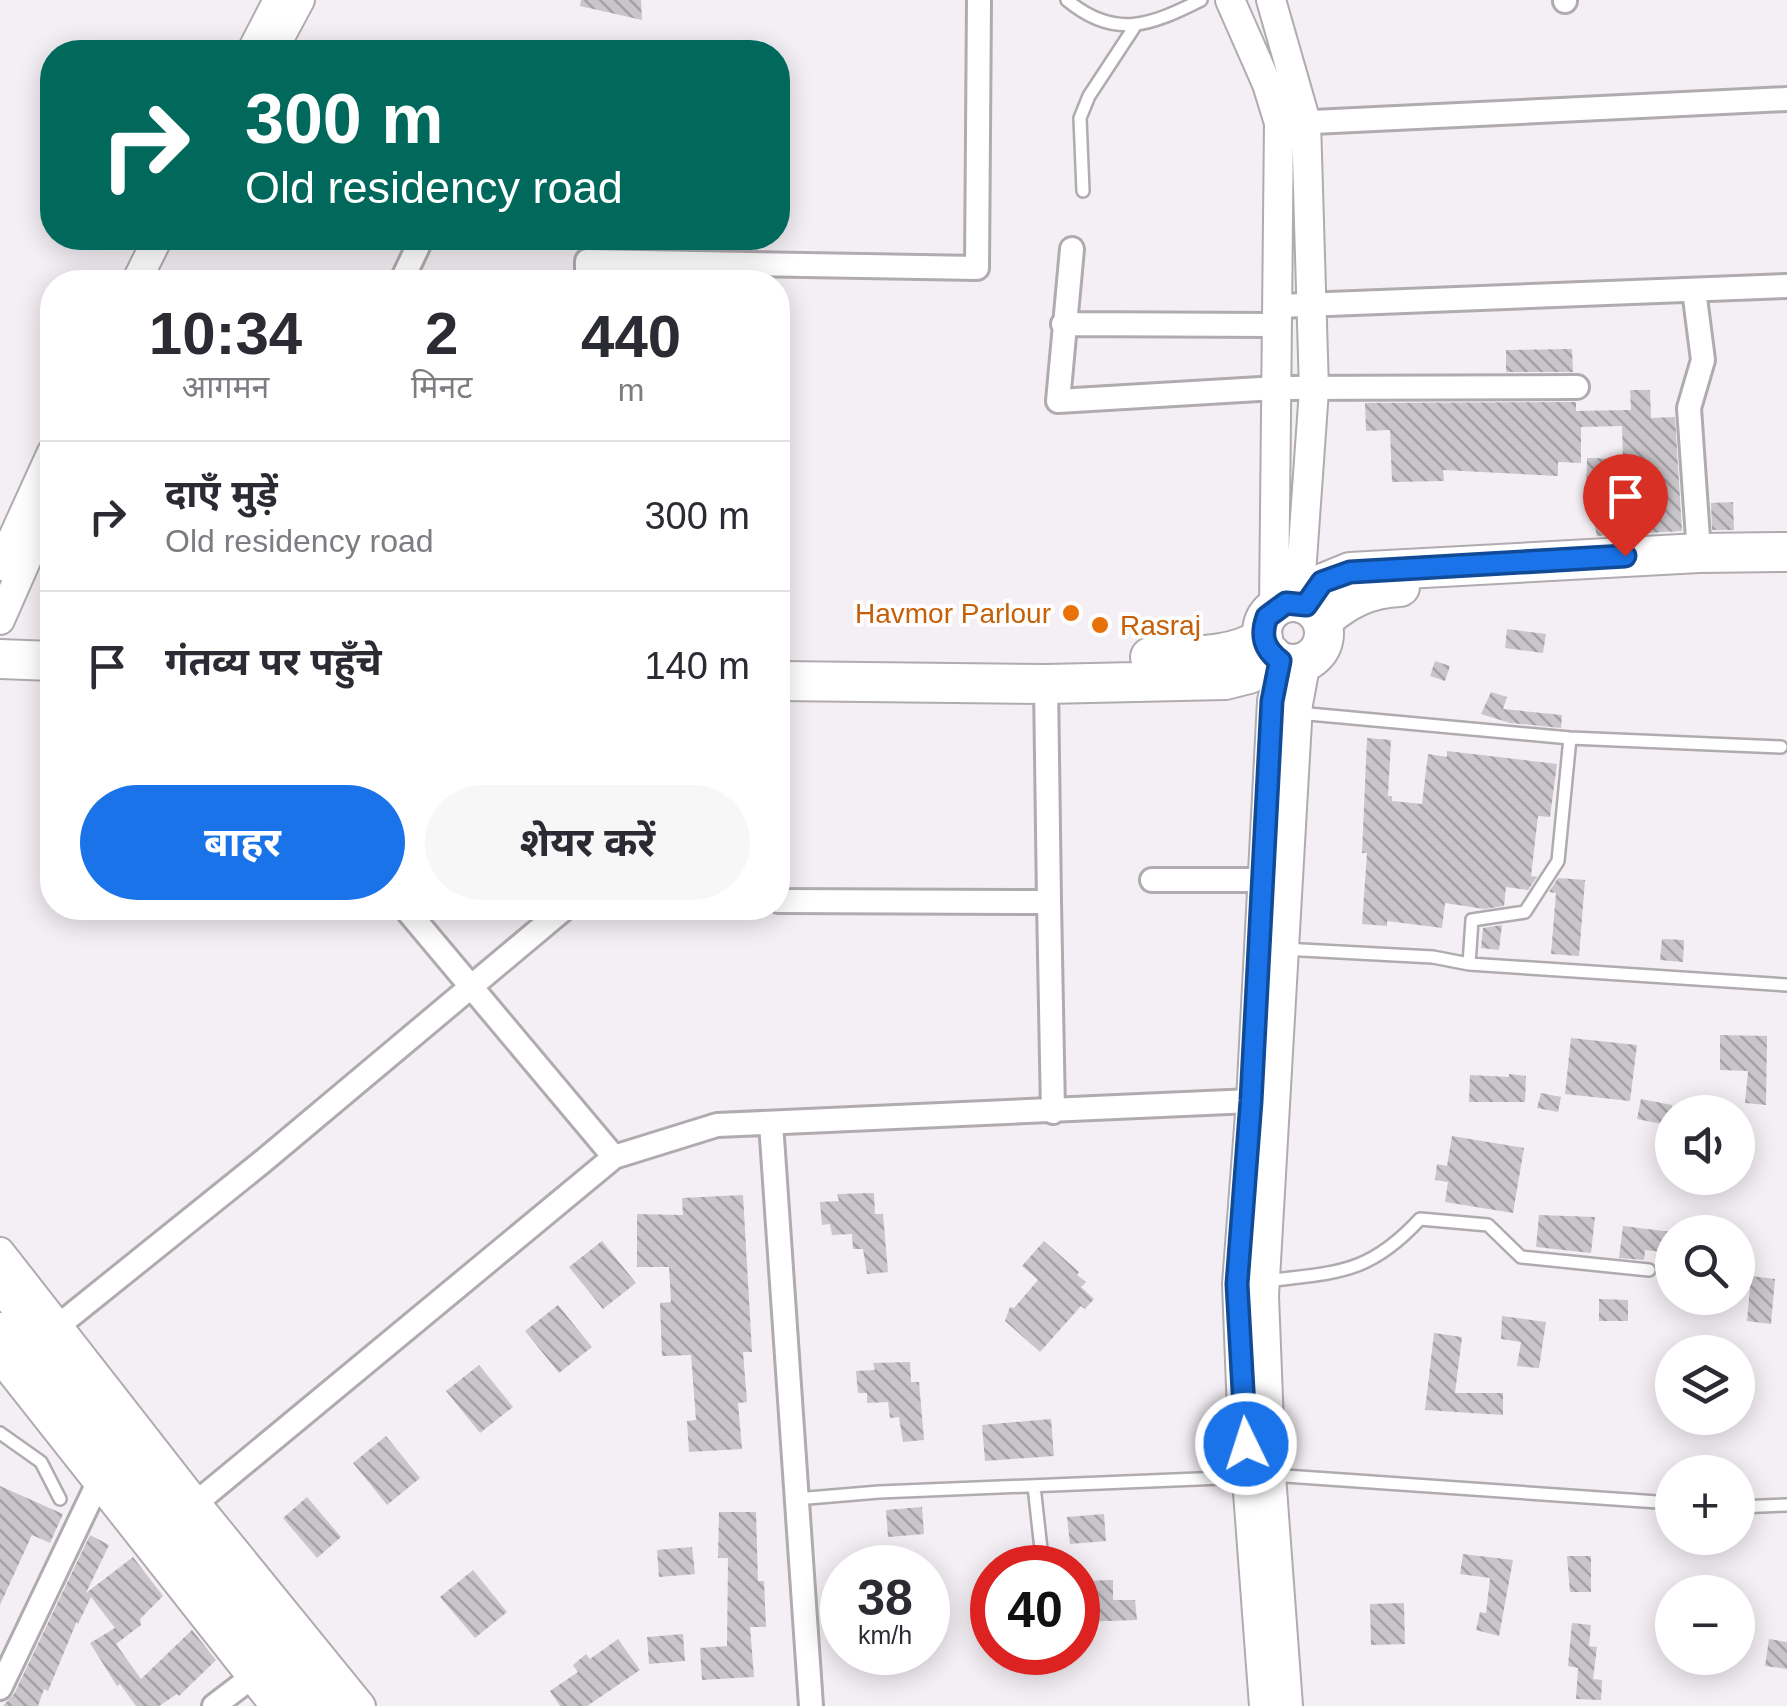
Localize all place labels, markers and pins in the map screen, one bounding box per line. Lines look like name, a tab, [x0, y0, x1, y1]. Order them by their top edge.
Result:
pin	[1583, 454, 1668, 557]
place label: Havmor Parlour	[855, 598, 1051, 629]
marker: Havmor Parlour	[1060, 602, 1082, 624]
place label: Rasraj	[1120, 610, 1201, 641]
marker: Rasraj	[1089, 614, 1111, 636]

